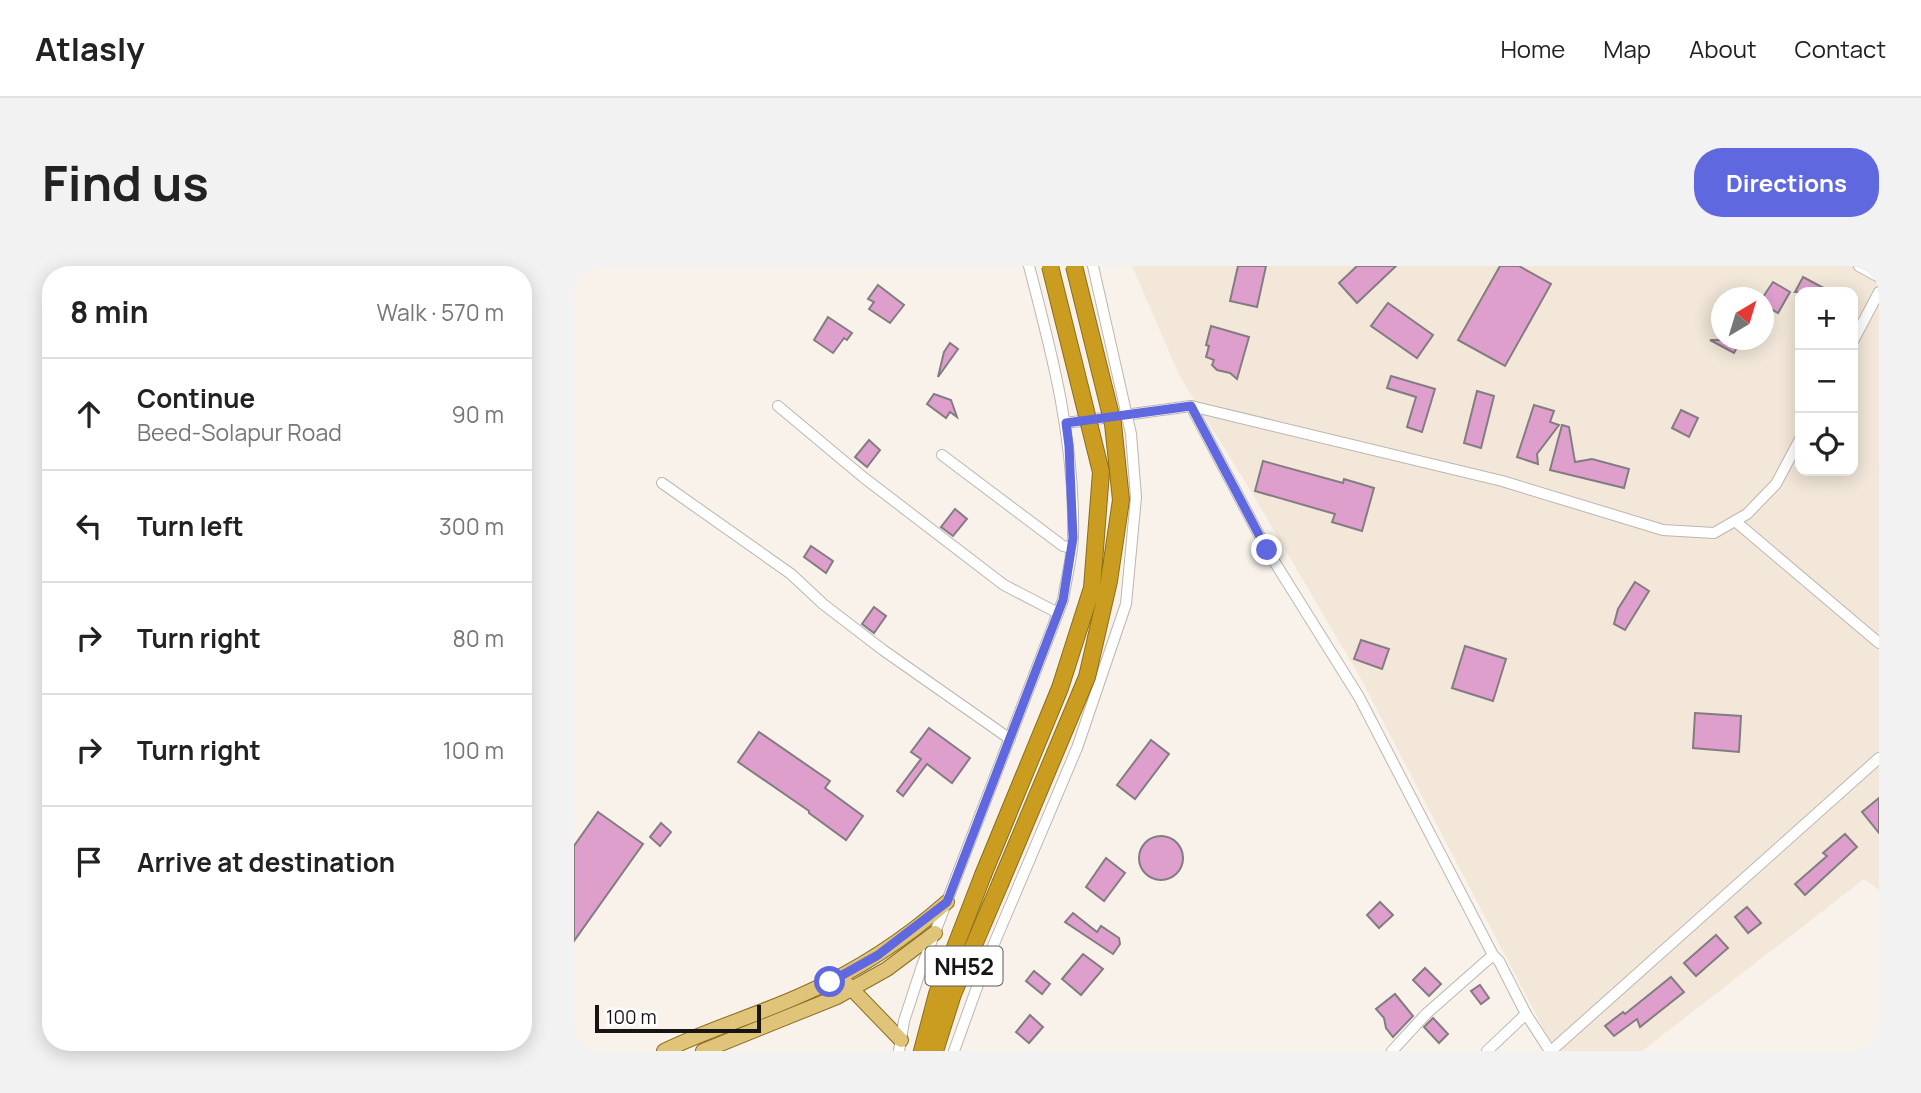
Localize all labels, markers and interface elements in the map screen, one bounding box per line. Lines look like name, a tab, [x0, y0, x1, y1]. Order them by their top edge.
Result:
text: Atlasly	[35, 26, 145, 71]
text: Home	[1500, 32, 1565, 65]
text: Map	[1603, 32, 1651, 65]
text: About	[1689, 32, 1757, 65]
text: Contact	[1795, 32, 1886, 65]
button: Directions	[1694, 148, 1879, 217]
text: Find us	[42, 149, 209, 216]
north arrow	[1711, 287, 1774, 350]
map controls	[1795, 287, 1858, 476]
button: +	[1795, 287, 1858, 350]
text: 8 min	[70, 291, 149, 332]
text: Walk · 570 m	[377, 296, 504, 328]
button: −	[1795, 350, 1858, 413]
text: Continue	[137, 380, 255, 416]
icon: ahead	[70, 395, 108, 433]
text: 90 m	[452, 398, 504, 430]
button: locate	[1795, 413, 1858, 476]
text: Beed-Solapur Road	[137, 416, 342, 448]
icon: left	[70, 507, 108, 545]
text: Turn left	[137, 508, 244, 544]
text: 300 m	[439, 510, 504, 542]
route end	[1251, 534, 1282, 565]
icon: right	[70, 619, 108, 657]
text: Turn right	[137, 620, 261, 656]
text: 80 m	[453, 622, 504, 654]
icon: right	[70, 731, 108, 769]
text: Turn right	[137, 732, 261, 768]
text: 100 m	[443, 734, 504, 766]
icon: arrive	[70, 843, 108, 881]
text: Arrive at destination	[137, 844, 395, 880]
road number: NH52	[926, 946, 1002, 986]
route start	[814, 966, 845, 997]
scale bar	[595, 1002, 761, 1034]
text: 100 m	[606, 1004, 657, 1030]

